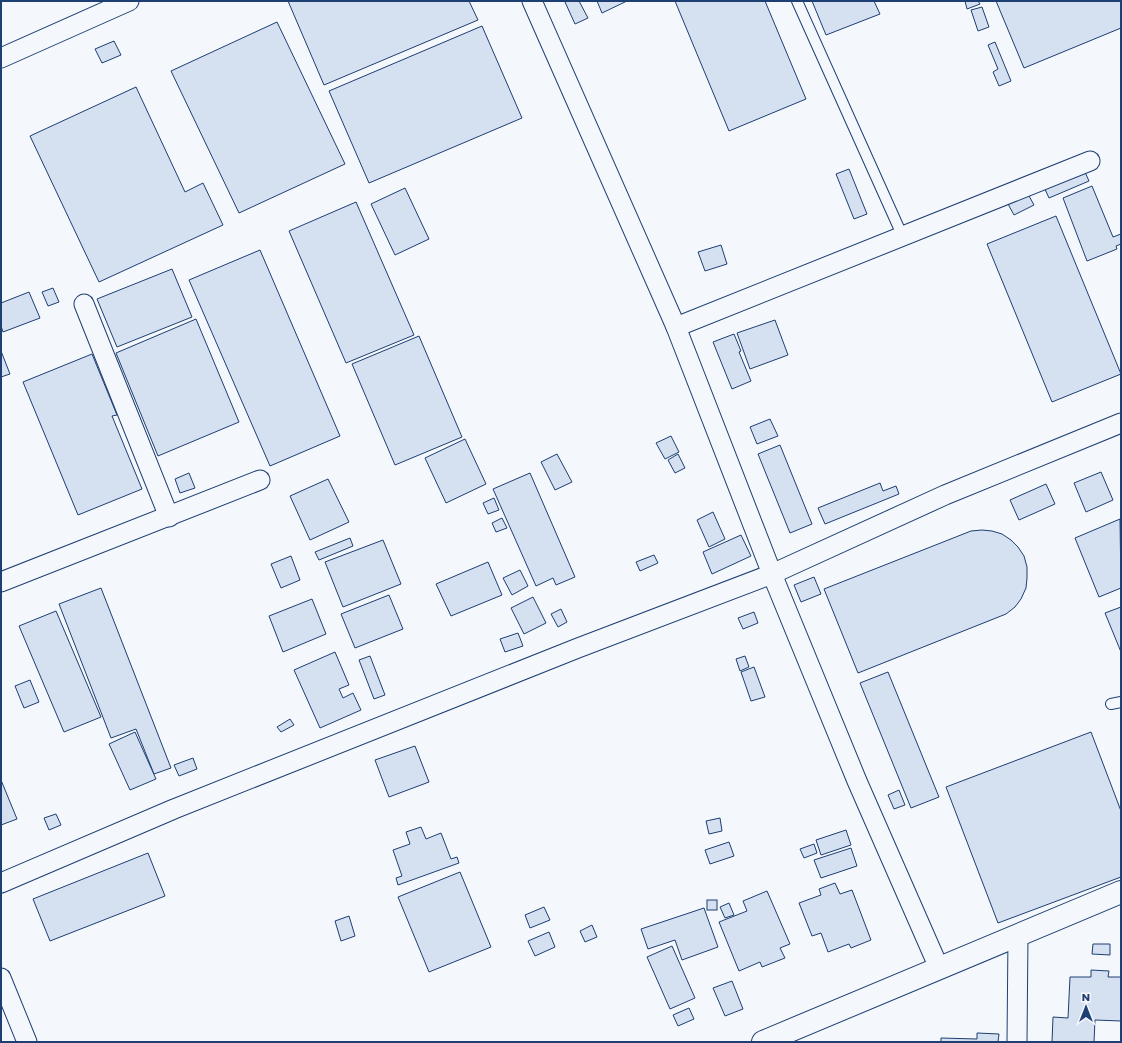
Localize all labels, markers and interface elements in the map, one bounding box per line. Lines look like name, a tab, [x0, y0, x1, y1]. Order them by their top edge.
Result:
north arrow	[1066, 987, 1106, 1027]
text: N	[1082, 989, 1090, 1005]

